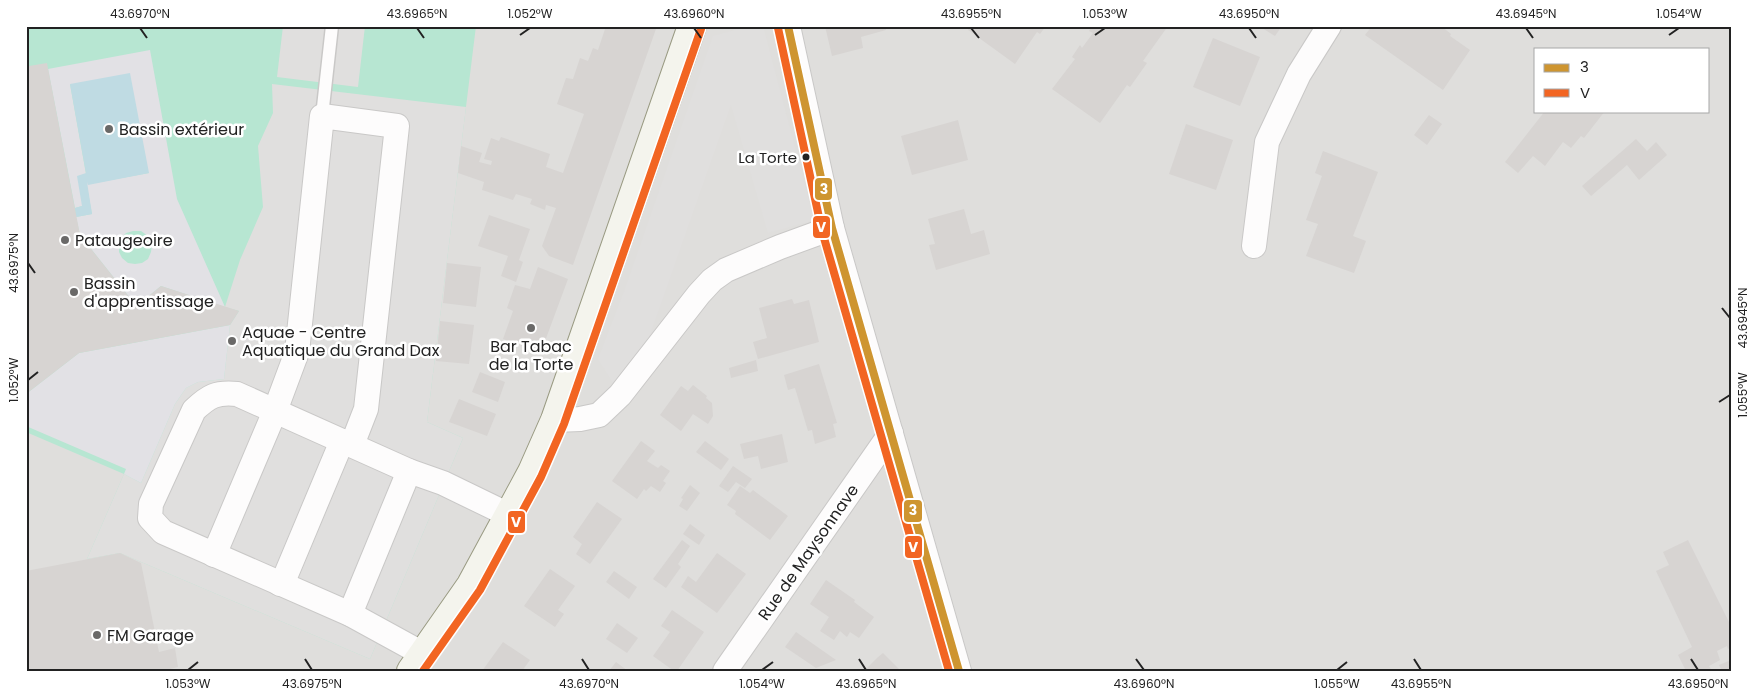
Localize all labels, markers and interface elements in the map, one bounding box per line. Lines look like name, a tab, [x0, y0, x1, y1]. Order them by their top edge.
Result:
text: 43.6970°N	[110, 5, 170, 22]
text: 43.6965°N	[387, 5, 447, 22]
text: 1.052°W	[508, 5, 553, 22]
text: 43.6960°N	[664, 5, 724, 22]
text: 43.6955°N	[941, 5, 1001, 22]
text: 1.053°W	[1082, 5, 1128, 22]
text: 43.6950°N	[1219, 5, 1279, 22]
text: 43.6945°N	[1496, 5, 1556, 22]
text: 1.054°W	[1656, 5, 1702, 22]
legend	[1534, 48, 1710, 112]
text: 3	[1580, 56, 1589, 77]
text: V	[1580, 82, 1590, 103]
place label: Bassin extérieur	[119, 118, 244, 141]
marker: Bassin extérieur	[103, 123, 115, 135]
place label: La Torte	[738, 147, 797, 168]
marker: La Torte	[801, 152, 811, 162]
line badge: 3	[814, 177, 833, 201]
text: 3	[820, 179, 828, 199]
line badge: V	[812, 215, 831, 239]
text: V	[816, 217, 827, 237]
place label: Pataugeoire	[75, 229, 173, 252]
text: 43.6975°N	[5, 233, 22, 293]
marker: Pataugeoire	[59, 234, 71, 246]
place label: Bassin d'apprentissage	[84, 272, 214, 313]
marker: Bassin d'apprentissage	[68, 286, 80, 298]
text: 43.6945°N	[1734, 288, 1751, 348]
place label: Aquae - Centre Aquatique du Grand Dax	[242, 321, 440, 362]
marker: Bar Tabac de la Torte	[525, 322, 537, 334]
marker: Aquae - Centre Aquatique du Grand Dax	[226, 335, 238, 347]
place label: Bar Tabac de la Torte	[489, 335, 573, 376]
text: 1.052°W	[5, 357, 22, 402]
text: 1.055°W	[1734, 372, 1751, 418]
street label: Rue de Maysonnave	[753, 479, 864, 625]
line badge: 3	[903, 499, 923, 523]
text: 3	[909, 500, 917, 520]
line badge: V	[507, 510, 526, 534]
text: V	[511, 512, 522, 532]
line badge: V	[904, 535, 923, 559]
text: V	[908, 537, 919, 557]
place label: FM Garage	[107, 624, 194, 647]
marker: FM Garage	[91, 629, 103, 641]
text: 1.053°W	[165, 675, 211, 692]
text: 43.6975°N	[282, 675, 342, 692]
text: 43.6970°N	[559, 675, 619, 692]
text: 1.054°W	[739, 675, 785, 692]
text: 43.6965°N	[836, 675, 896, 692]
text: 43.6960°N	[1114, 675, 1174, 692]
text: 1.055°W	[1314, 675, 1360, 692]
text: 43.6955°N	[1391, 675, 1451, 692]
text: 43.6950°N	[1668, 675, 1728, 692]

